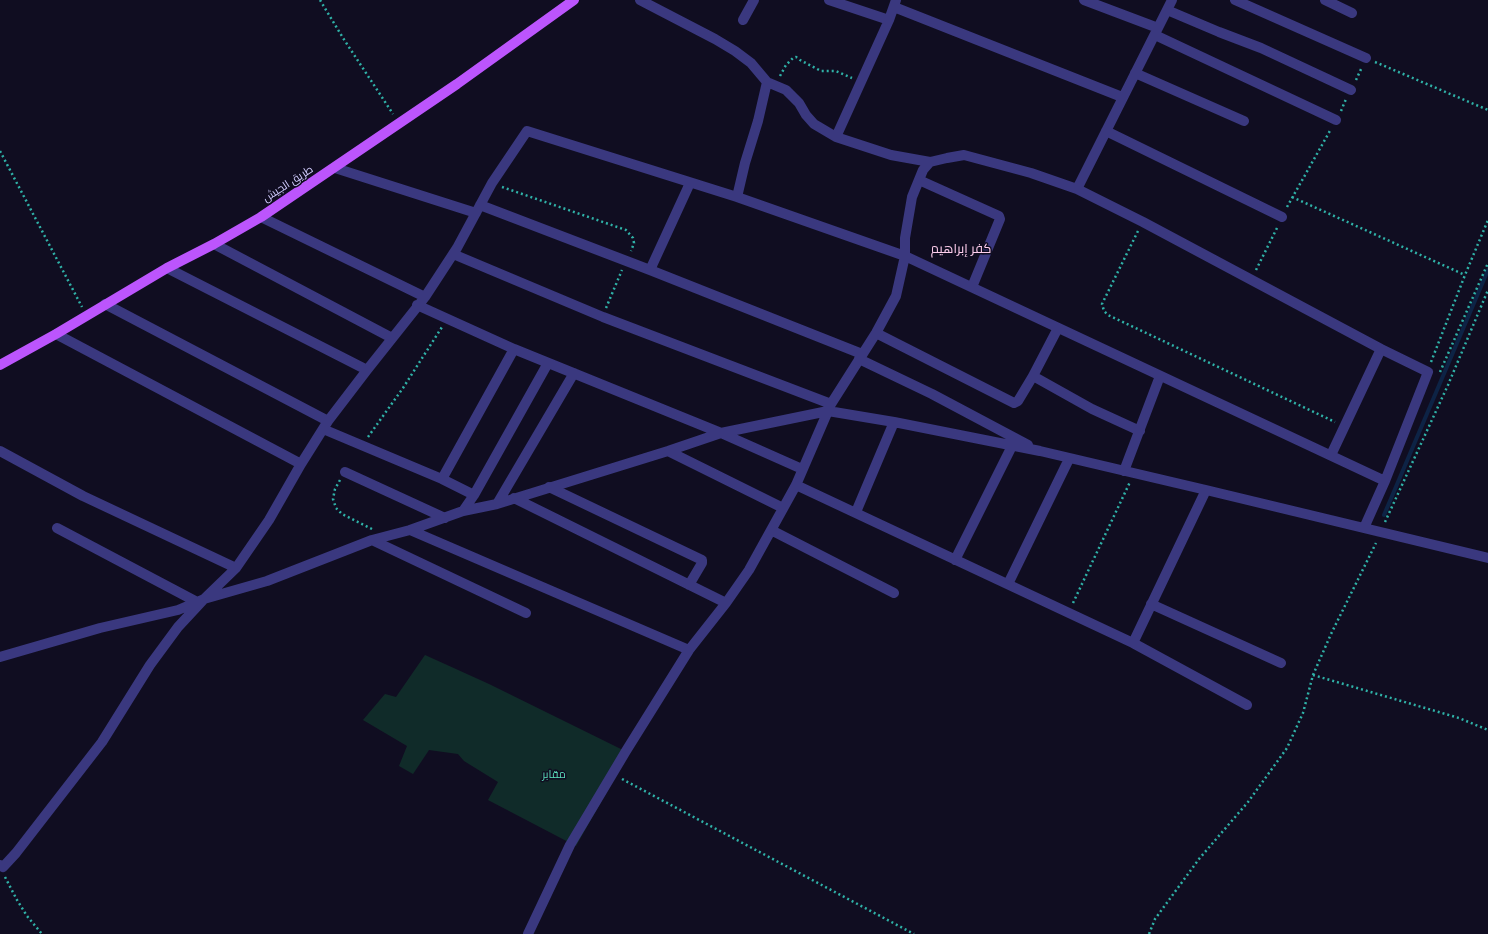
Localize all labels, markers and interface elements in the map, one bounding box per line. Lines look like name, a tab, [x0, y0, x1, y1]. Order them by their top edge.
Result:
street label: طريق الجيش	[260, 163, 316, 205]
district label: كفر إبراهيم	[931, 241, 991, 257]
park label: مقابر	[542, 768, 566, 782]

